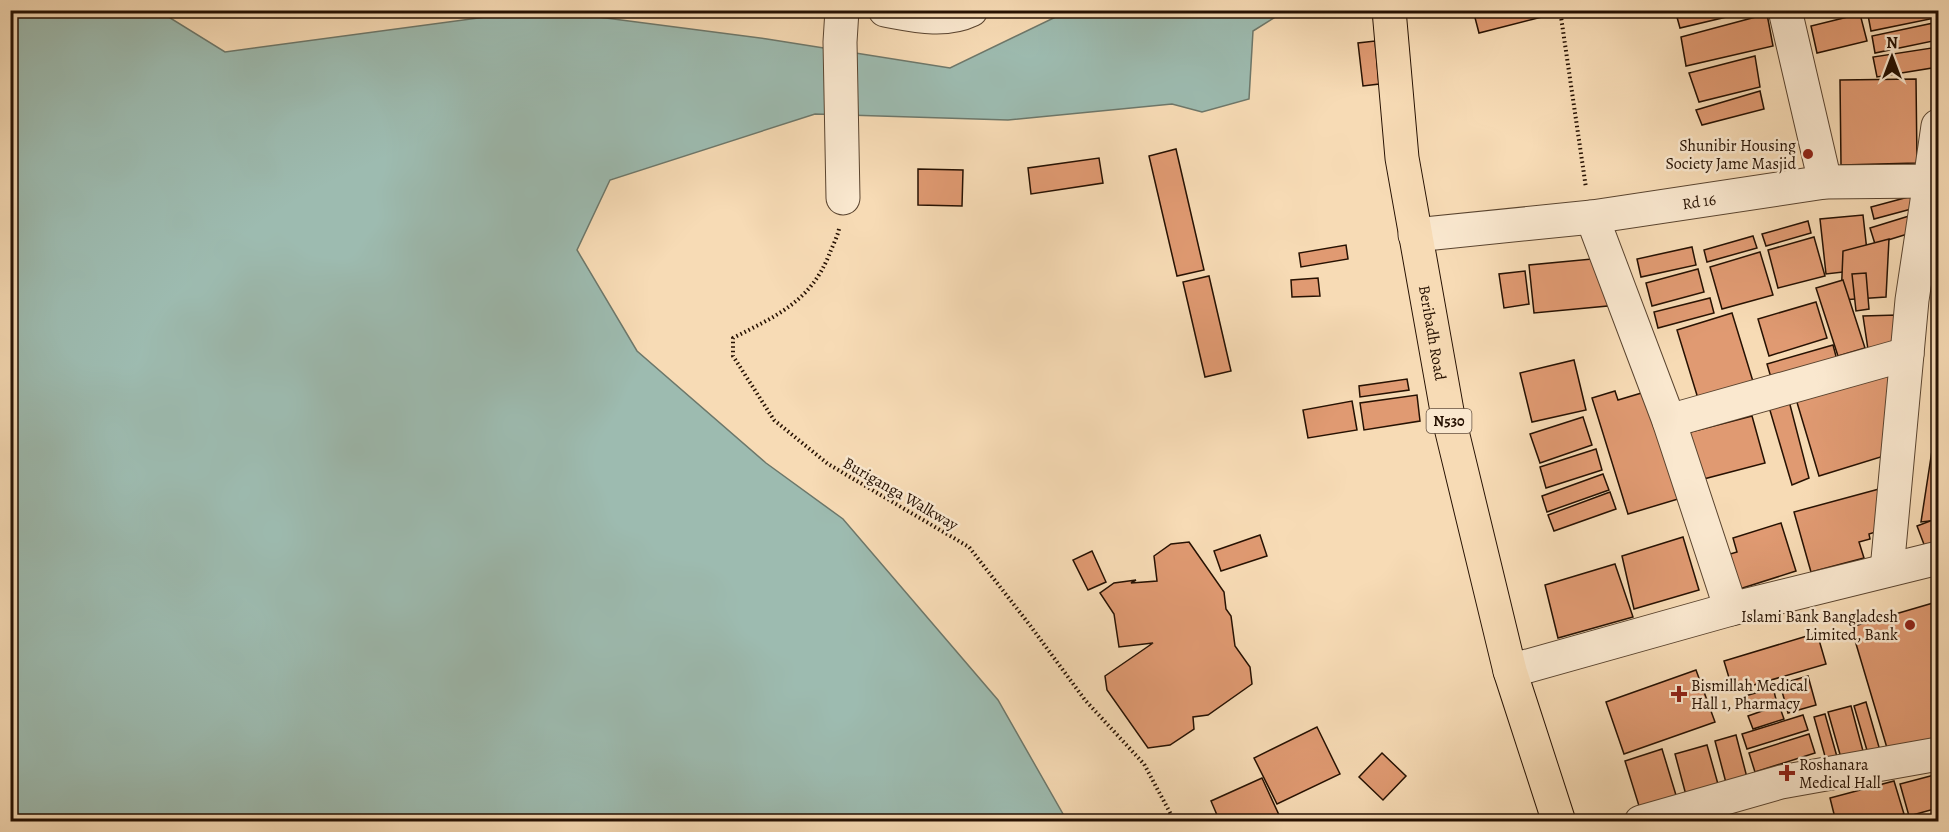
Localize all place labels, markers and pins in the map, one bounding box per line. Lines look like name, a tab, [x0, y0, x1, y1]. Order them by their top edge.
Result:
place label: Shunibir Housing Society Jame Masjid	[1666, 135, 1796, 175]
marker: Shunibir Housing Society Jame Masjid	[1801, 147, 1815, 161]
place label: Islami Bank Bangladesh Limited, Bank	[1741, 606, 1898, 646]
marker: Islami Bank Bangladesh Limited, Bank	[1903, 618, 1917, 632]
place label: Bismillah Medical Hall 1, Pharmacy	[1691, 675, 1808, 715]
marker: Bismillah Medical Hall 1, Pharmacy	[1672, 687, 1686, 701]
place label: Roshanara Medical Hall	[1799, 754, 1881, 794]
marker: Roshanara Medical Hall	[1780, 766, 1794, 780]

